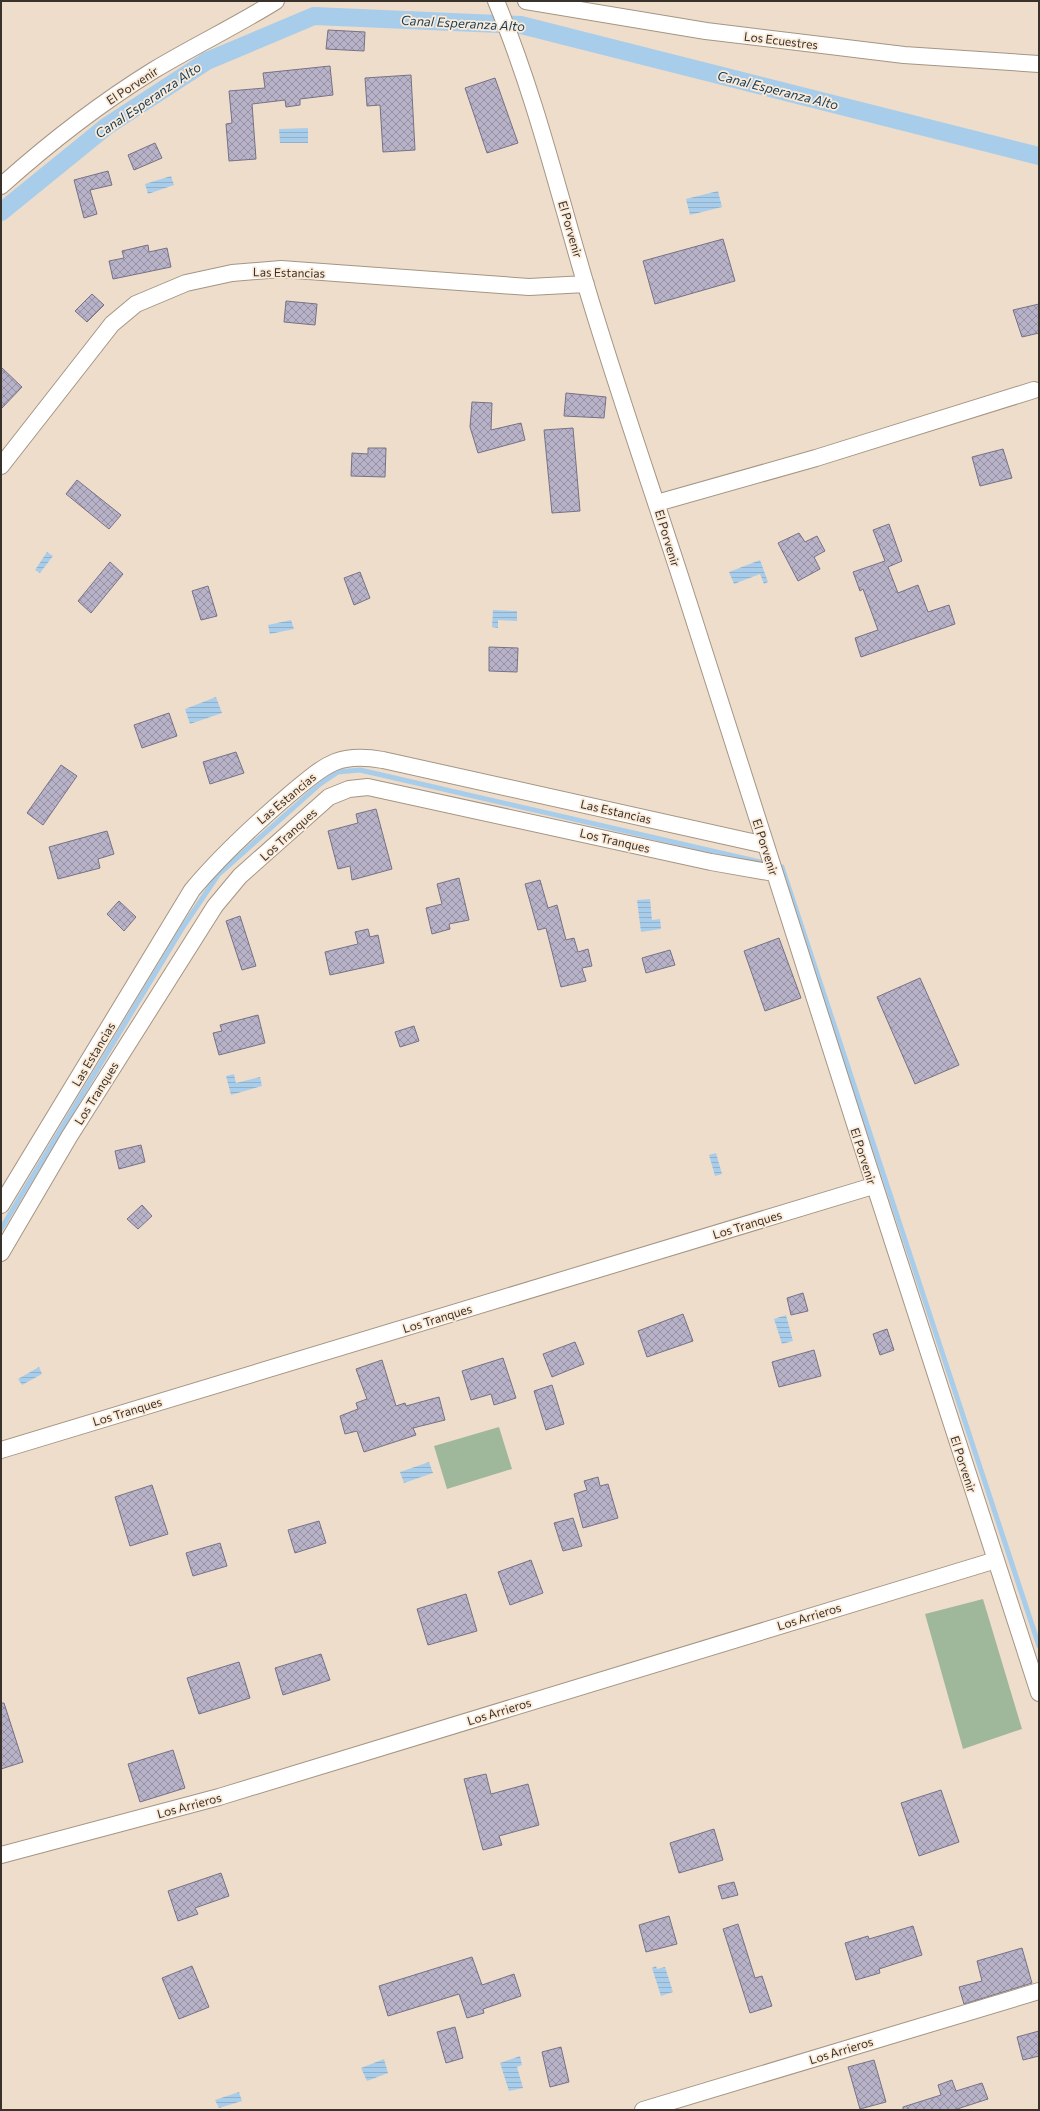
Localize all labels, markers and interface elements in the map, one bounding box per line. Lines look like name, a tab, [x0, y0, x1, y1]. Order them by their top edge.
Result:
water label: Canal Esperanza Alto	[401, 12, 526, 34]
street label: Los Ecuestres	[743, 29, 819, 51]
water label: Canal Esperanza Alto	[92, 58, 204, 141]
street label: El Porvenir	[104, 63, 161, 107]
water label: Canal Esperanza Alto	[716, 67, 840, 113]
street label: El Porvenir	[556, 199, 586, 259]
street label: Las Estancias	[253, 264, 325, 280]
street label: El Porvenir	[653, 508, 683, 568]
street label: Las Estancias	[254, 769, 318, 827]
street label: Las Estancias	[579, 796, 653, 826]
street label: Los Tranques	[257, 805, 319, 863]
street label: El Porvenir	[750, 817, 782, 877]
street label: Los Tranques	[578, 825, 652, 855]
street label: Las Estancias	[68, 1019, 118, 1089]
street label: Los Tranques	[71, 1059, 121, 1127]
street label: El Porvenir	[848, 1126, 880, 1186]
street label: Los Tranques	[711, 1207, 783, 1241]
street label: Los Tranques	[401, 1301, 473, 1335]
street label: Los Tranques	[91, 1394, 163, 1428]
street label: El Porvenir	[948, 1434, 980, 1494]
street label: Los Arrieros	[775, 1600, 843, 1632]
street label: Los Arrieros	[465, 1695, 533, 1727]
street label: Los Arrieros	[155, 1790, 223, 1820]
street label: Los Arrieros	[807, 2034, 875, 2066]

